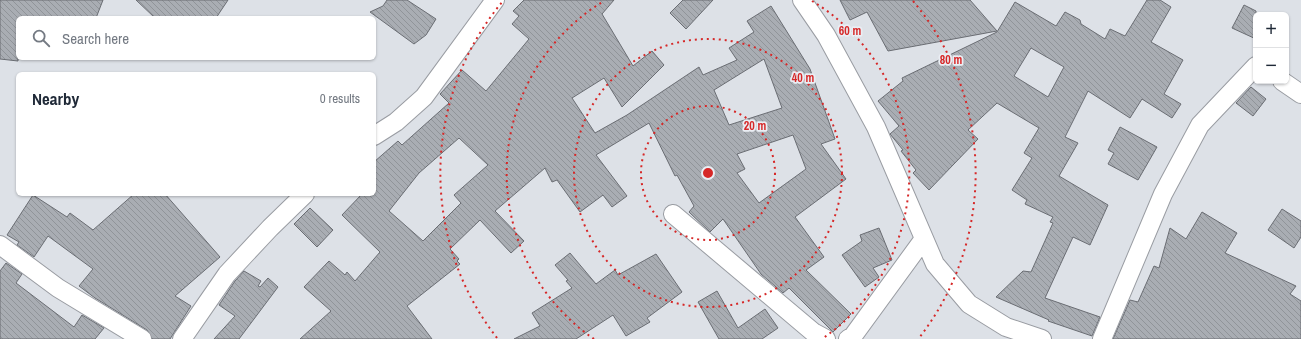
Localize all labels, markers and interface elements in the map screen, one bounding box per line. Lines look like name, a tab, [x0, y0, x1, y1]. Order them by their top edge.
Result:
map controls	[1253, 12, 1289, 84]
button: +	[1253, 12, 1289, 48]
search box	[16, 16, 376, 60]
text: 60 m	[839, 23, 861, 39]
icon: search	[30, 27, 52, 49]
text: Search here	[62, 28, 129, 49]
button: −	[1253, 48, 1289, 84]
text: 80 m	[940, 52, 962, 68]
text: 40 m	[792, 70, 814, 86]
text: Nearby	[32, 87, 79, 110]
text: 0 results	[320, 90, 360, 107]
text: 20 m	[744, 118, 766, 134]
centre of rings	[701, 166, 715, 180]

